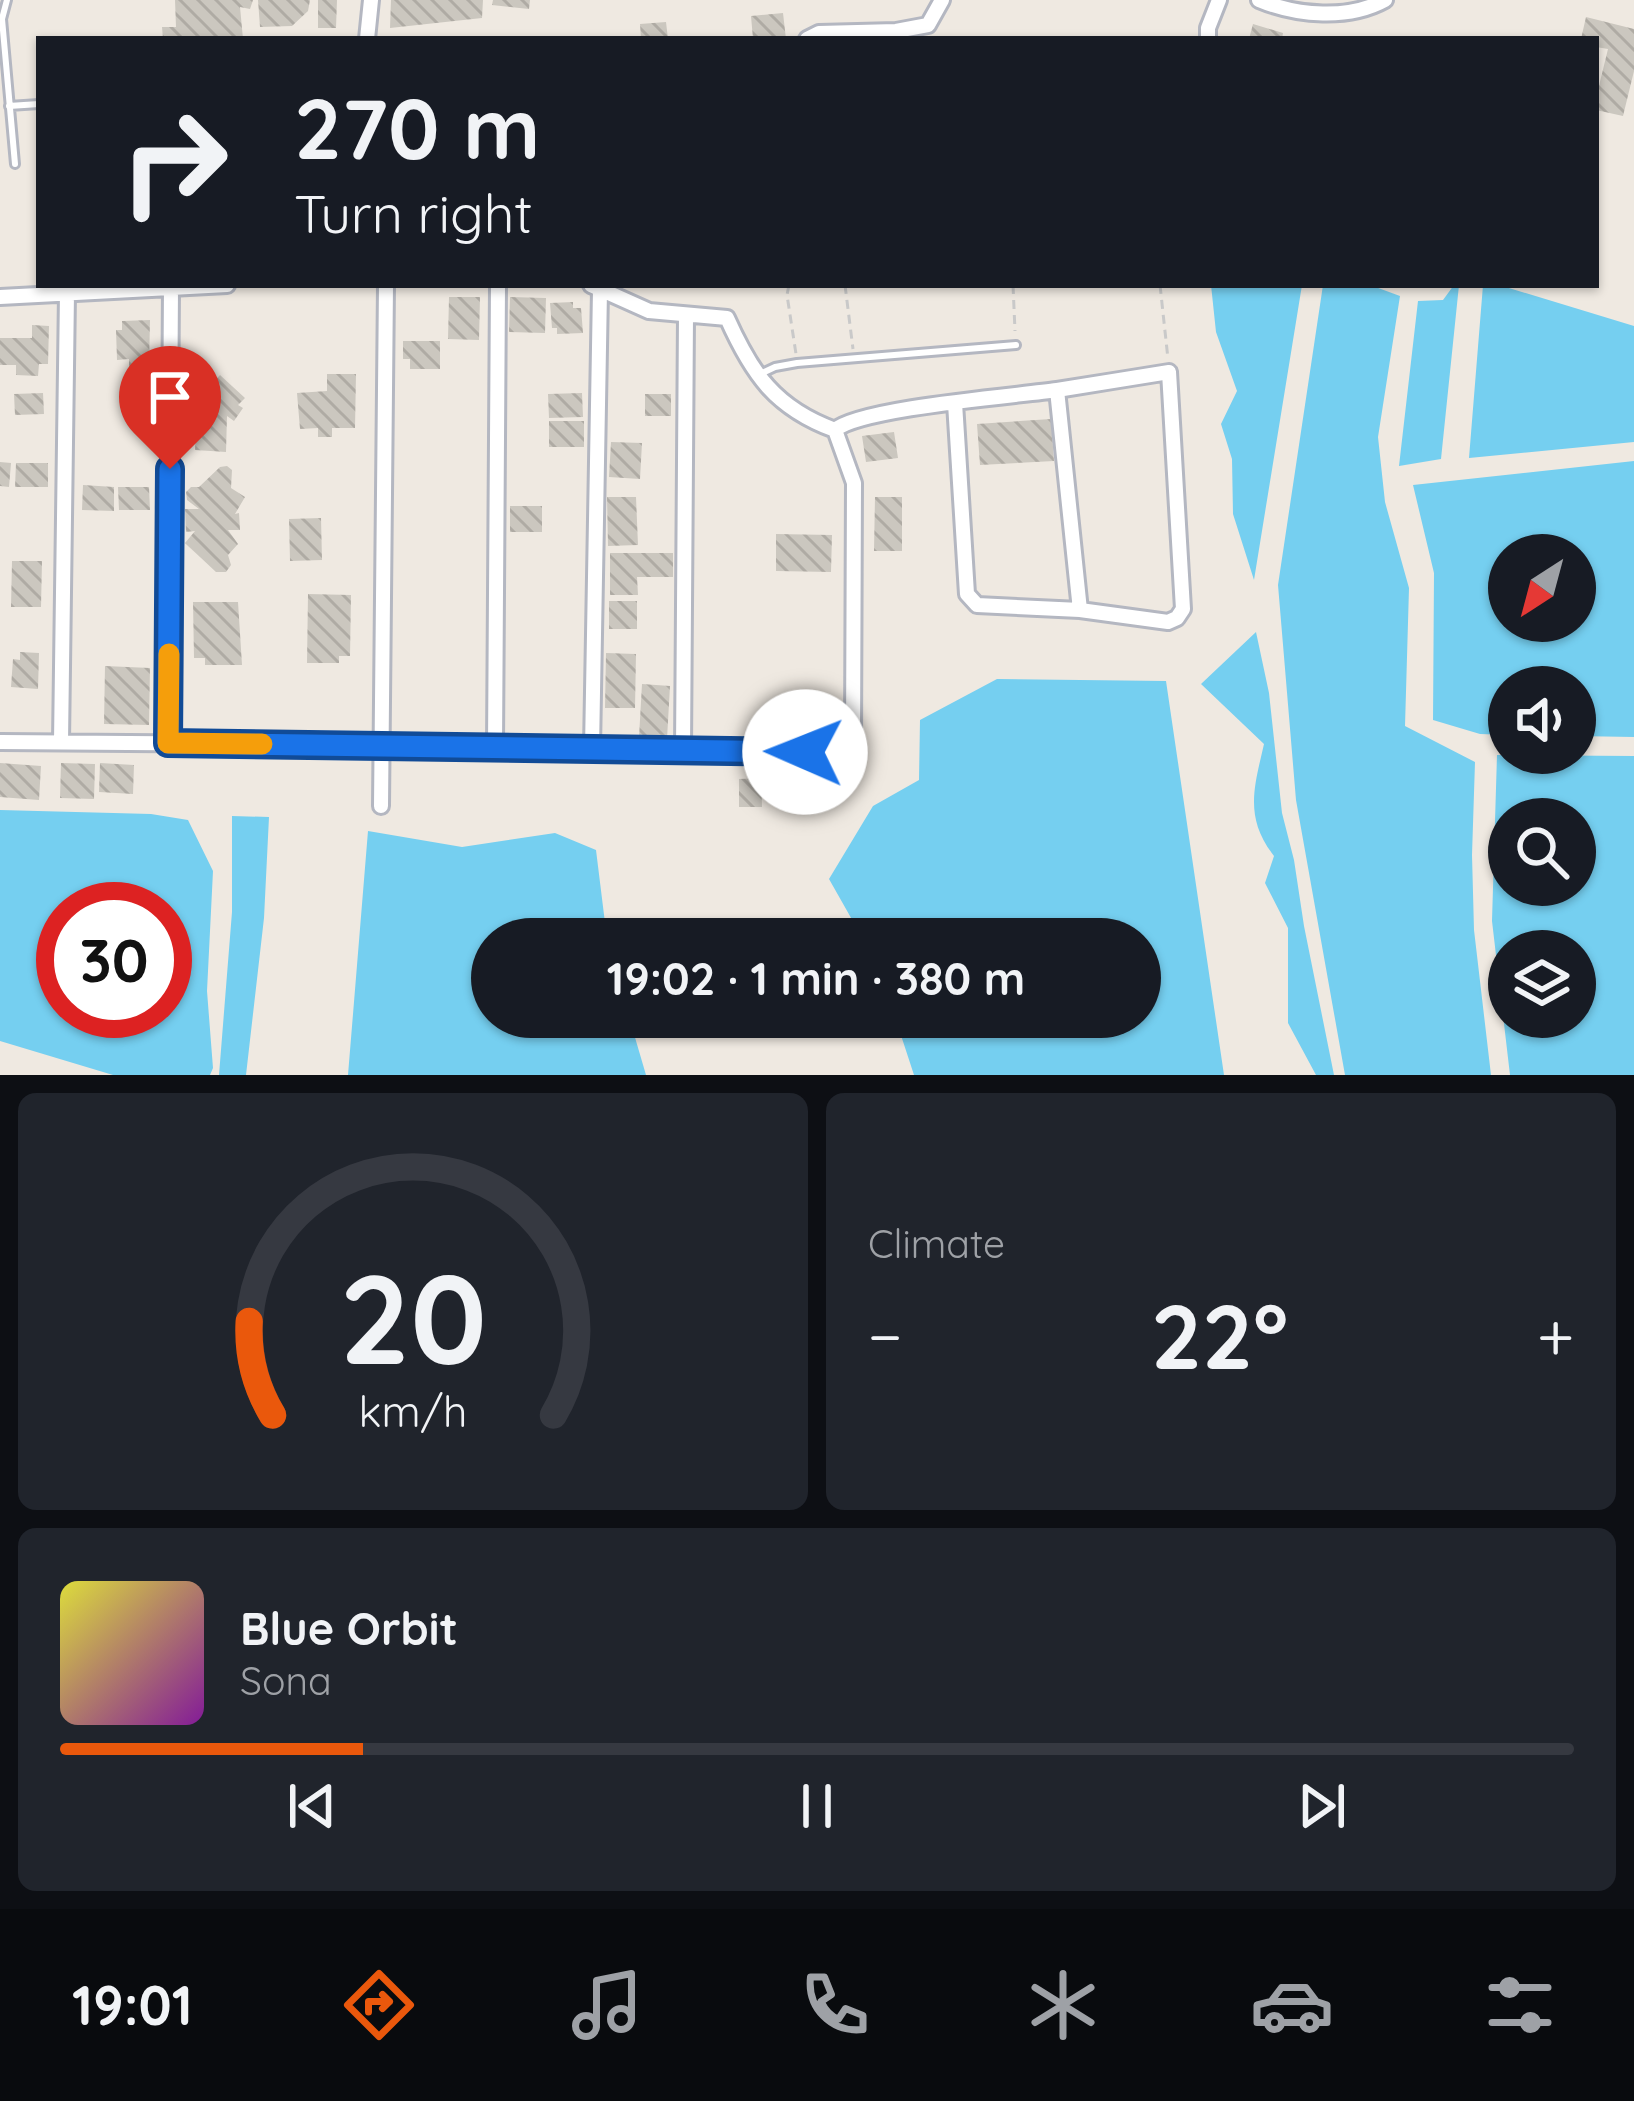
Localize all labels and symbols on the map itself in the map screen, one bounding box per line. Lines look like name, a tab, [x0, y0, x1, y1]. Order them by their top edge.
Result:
pin	[119, 346, 221, 469]
north arrow	[1488, 534, 1596, 642]
position arrow	[742, 689, 868, 815]
speed limit sign: 30	[36, 882, 192, 1038]

